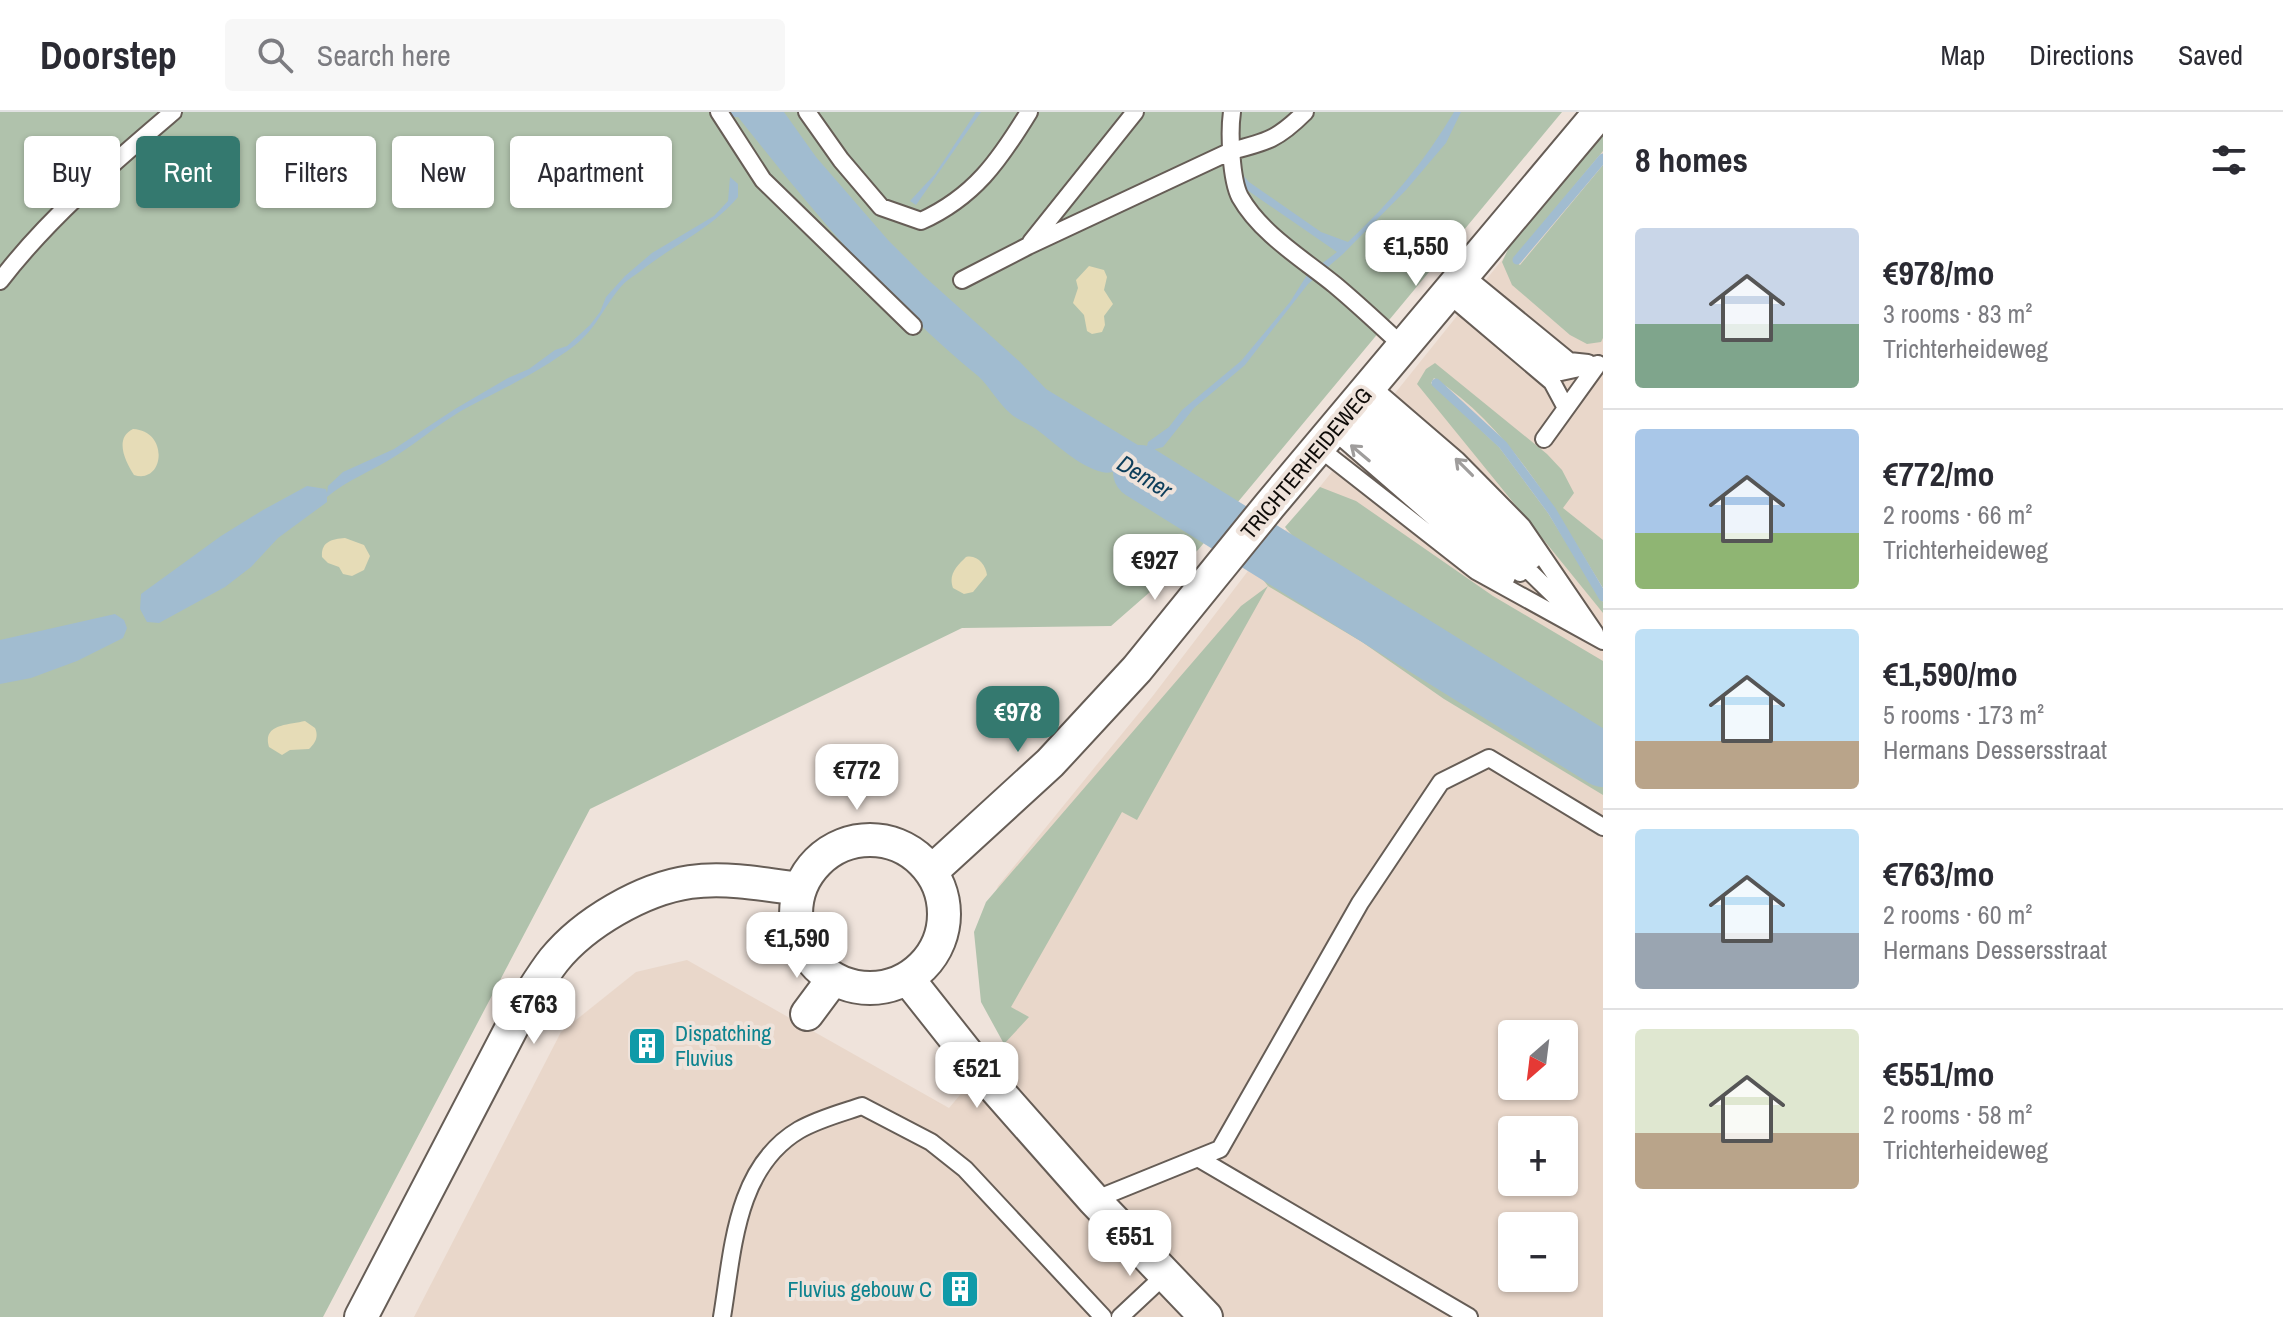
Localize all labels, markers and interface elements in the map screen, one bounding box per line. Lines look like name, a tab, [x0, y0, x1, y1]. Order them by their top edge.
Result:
search box	[225, 19, 785, 91]
text: Doorstep	[40, 30, 177, 81]
icon: search	[253, 33, 297, 77]
text: Search here	[317, 35, 451, 75]
text: Map	[1941, 36, 1985, 74]
text: Directions	[2029, 36, 2134, 74]
text: Saved	[2178, 36, 2243, 74]
chip: Buy	[24, 136, 120, 208]
chip: Rent	[136, 136, 240, 208]
chip: Filters	[256, 136, 376, 208]
chip: New	[392, 136, 494, 208]
chip: Apartment	[510, 136, 672, 208]
text: 8 homes	[1635, 137, 1748, 183]
icon: filters	[2207, 138, 2251, 182]
pin: €1,550	[1351, 220, 1481, 288]
text: €1,550	[1383, 228, 1449, 263]
text: €978/mo	[1883, 250, 1995, 296]
icon: home	[1699, 260, 1795, 356]
text: 3 rooms · 83 m²	[1883, 296, 2032, 331]
text: Trichterheideweg	[1883, 331, 2048, 366]
street label: TRICHTERHEIDEWEG	[1234, 381, 1378, 545]
one-way arrow	[1350, 444, 1371, 462]
water label: Demer	[1111, 447, 1180, 506]
text: €772/mo	[1883, 451, 1995, 497]
one-way arrow	[1455, 458, 1474, 477]
icon: home	[1699, 461, 1795, 557]
text: 2 rooms · 66 m²	[1883, 497, 2032, 532]
text: Trichterheideweg	[1883, 532, 2048, 567]
pin: €927	[1108, 534, 1202, 602]
text: €927	[1131, 542, 1179, 577]
text: €1,590/mo	[1883, 651, 2018, 697]
icon: home	[1699, 661, 1795, 757]
pin: €978	[971, 686, 1065, 754]
text: €978	[994, 694, 1042, 729]
text: 5 rooms · 173 m²	[1883, 697, 2044, 732]
text: Hermans Dessersstraat	[1883, 732, 2107, 767]
pin: €772	[810, 744, 904, 812]
text: €772	[833, 752, 881, 787]
text: €763/mo	[1883, 851, 1995, 897]
icon: home	[1699, 861, 1795, 957]
text: 2 rooms · 60 m²	[1883, 897, 2032, 932]
pin: €1,590	[732, 912, 862, 980]
text: €1,590	[764, 920, 830, 955]
text: Hermans Dessersstraat	[1883, 932, 2107, 967]
pin: €763	[487, 978, 581, 1046]
text: €763	[510, 986, 558, 1021]
place label: Dispatching Fluvius	[675, 1018, 771, 1073]
north arrow	[1498, 1020, 1578, 1100]
map controls	[1498, 1020, 1578, 1292]
building icon: Dispatching Fluvius	[626, 1025, 668, 1067]
pin: €521	[930, 1042, 1024, 1110]
text: €521	[953, 1050, 1001, 1085]
text: €551/mo	[1883, 1051, 1995, 1097]
icon: home	[1699, 1061, 1795, 1157]
text: 2 rooms · 58 m²	[1883, 1097, 2032, 1132]
button: +	[1498, 1116, 1578, 1196]
text: Trichterheideweg	[1883, 1132, 2048, 1167]
pin: €551	[1083, 1210, 1177, 1278]
button: −	[1498, 1212, 1578, 1292]
text: €551	[1106, 1218, 1154, 1253]
building icon: Fluvius gebouw C	[939, 1268, 981, 1310]
place label: Fluvius gebouw C	[788, 1274, 932, 1304]

